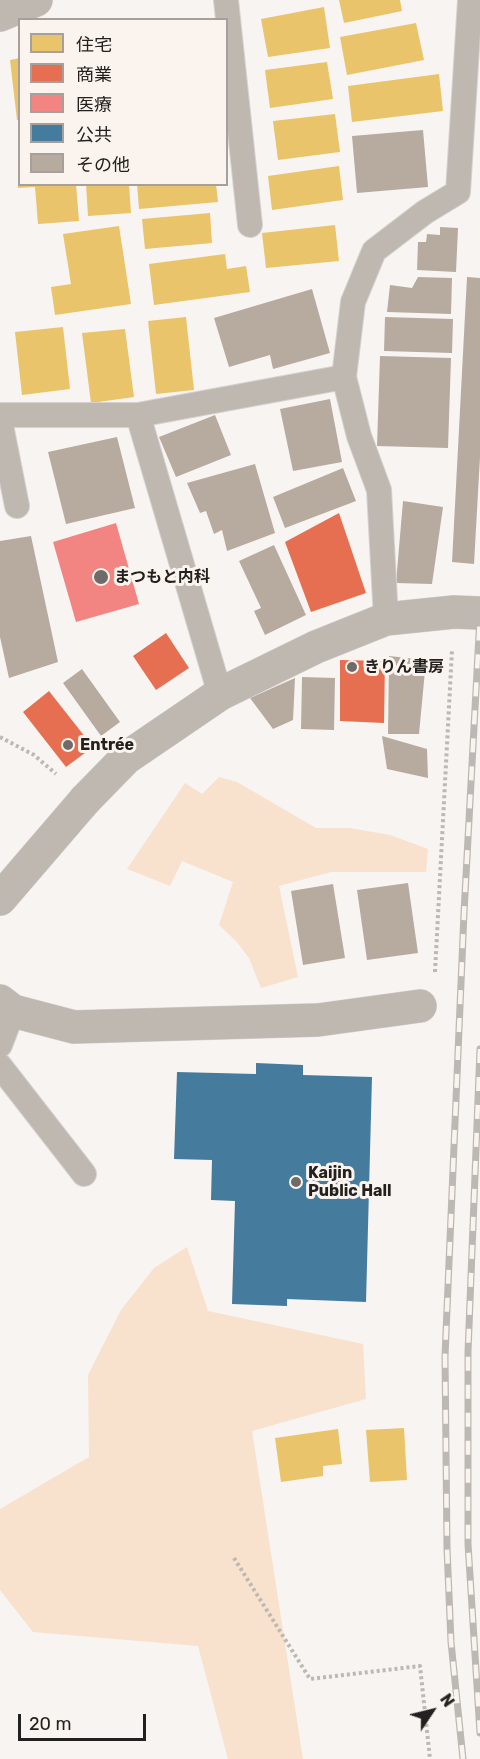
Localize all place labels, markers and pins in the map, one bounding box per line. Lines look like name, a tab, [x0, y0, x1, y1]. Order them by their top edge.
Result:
place label: まつもと内科	[114, 567, 210, 587]
marker: まつもと内科	[92, 568, 110, 586]
place label: きりん書房	[364, 657, 444, 677]
marker: きりん書房	[345, 660, 359, 674]
place label: Entrée	[80, 735, 134, 755]
marker: Entrée	[61, 738, 75, 752]
place label: Kaijin Public Hall	[308, 1163, 392, 1201]
marker: Kaijin Public Hall	[289, 1175, 303, 1189]

